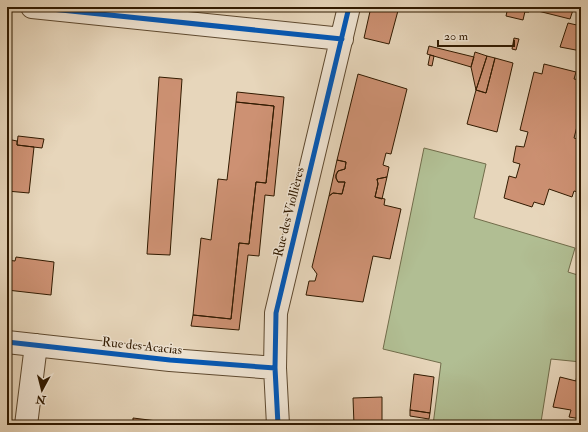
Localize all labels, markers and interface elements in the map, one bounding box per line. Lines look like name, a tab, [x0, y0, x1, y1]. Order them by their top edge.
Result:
scale bar	[438, 22, 514, 48]
text: 20 m	[444, 29, 469, 44]
street label: Rue des Viollières	[270, 165, 308, 259]
street label: Rue des Acacias	[101, 334, 183, 358]
north arrow	[22, 370, 62, 410]
text: N	[34, 392, 48, 407]

